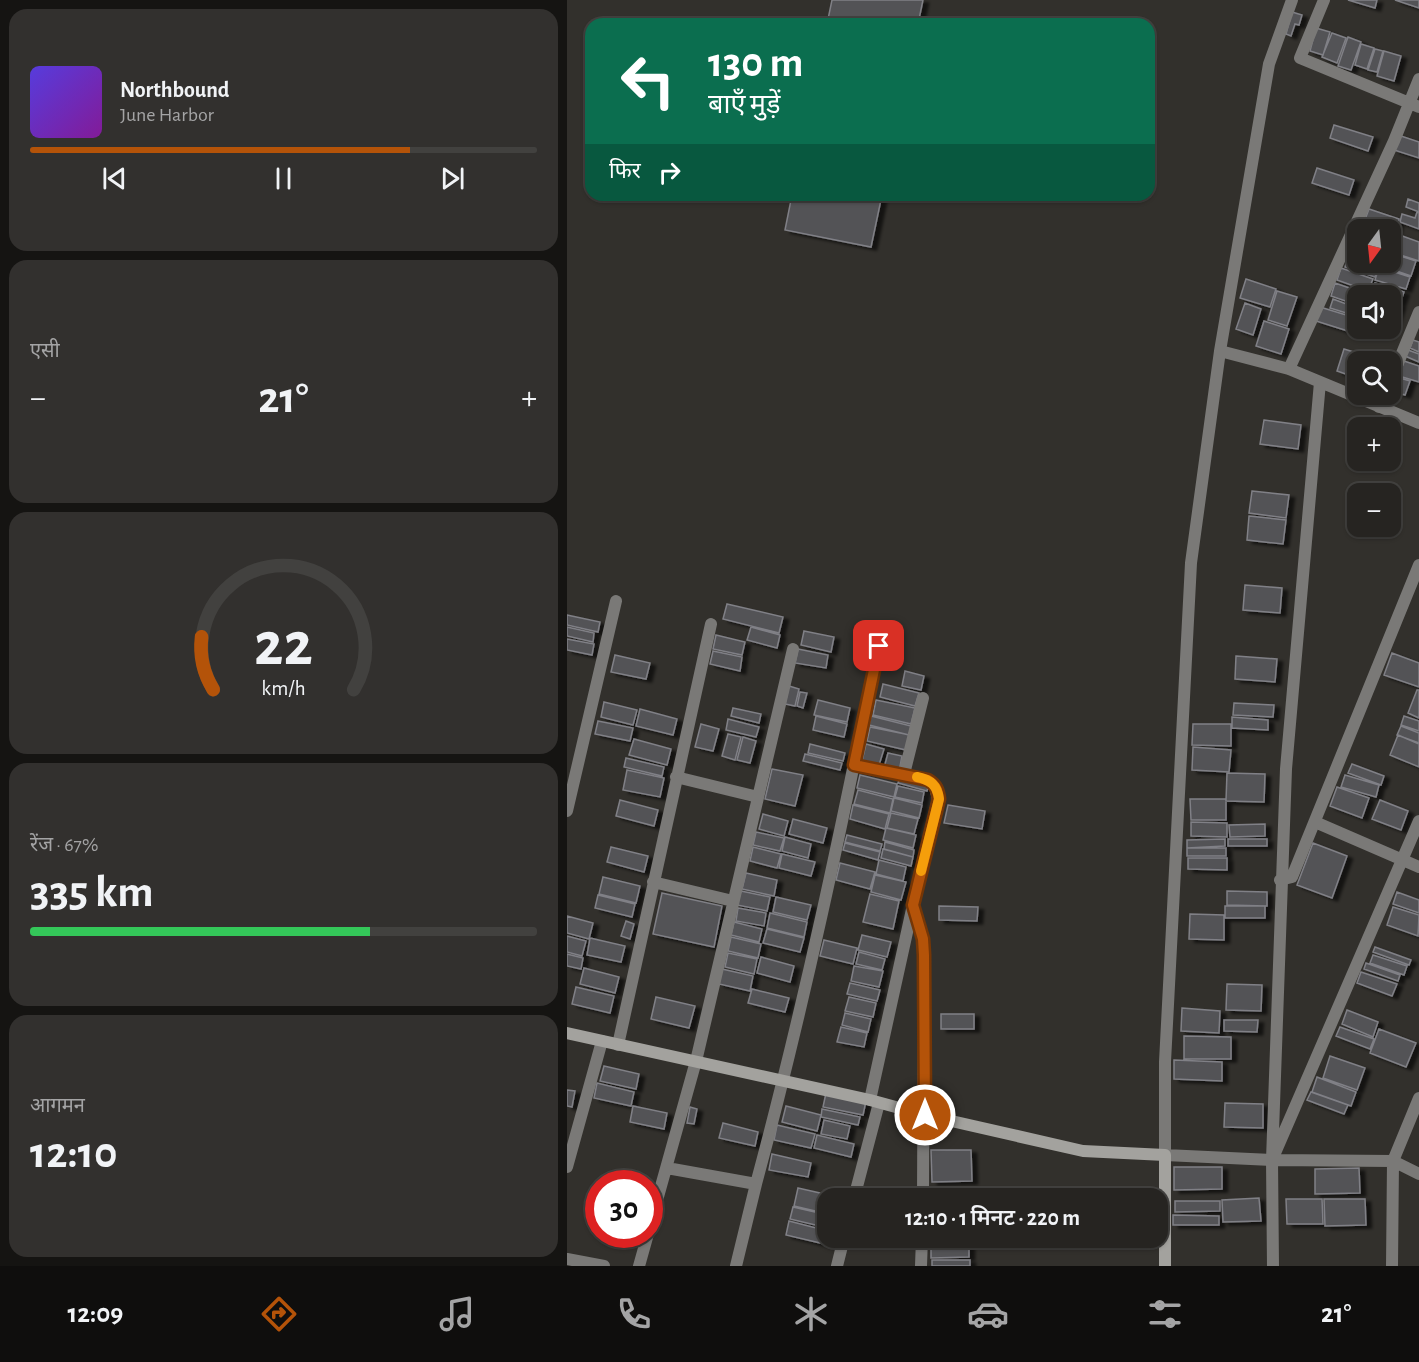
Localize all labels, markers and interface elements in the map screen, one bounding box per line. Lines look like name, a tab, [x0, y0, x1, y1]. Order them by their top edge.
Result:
icon: left	[609, 42, 687, 120]
text: 130 m	[708, 42, 803, 84]
text: Northbound	[120, 79, 229, 101]
text: बाएँ मुड़ें	[708, 91, 780, 118]
text: June Harbor	[120, 105, 214, 125]
icon: right	[653, 156, 686, 189]
text: फिर	[609, 160, 641, 182]
icon: previous	[98, 162, 131, 195]
icon: pause	[267, 162, 300, 195]
icon: next	[436, 162, 469, 195]
north arrow	[1347, 219, 1401, 273]
map controls	[1347, 219, 1401, 537]
button: sound	[1347, 285, 1401, 339]
text: एसी	[30, 341, 60, 361]
button: search	[1347, 351, 1401, 405]
text: 21°	[258, 376, 309, 421]
text: −	[30, 382, 46, 415]
text: +	[521, 382, 537, 415]
button: +	[1347, 417, 1401, 471]
button: −	[1347, 483, 1401, 537]
text: 22	[254, 614, 313, 676]
pin	[853, 620, 904, 671]
icon: arrive	[862, 629, 895, 662]
text: km/h	[261, 678, 306, 699]
text: रेंज · 67%	[30, 835, 98, 855]
text: 335 km	[30, 870, 154, 915]
position arrow	[893, 1083, 957, 1147]
text: आगमन	[30, 1096, 85, 1116]
text: 12:10	[30, 1131, 117, 1176]
speed limit sign: 30	[585, 1170, 663, 1248]
text: 12:10 · 1 मिनट · 220 m	[905, 1207, 1080, 1229]
icon: directions	[258, 1293, 300, 1335]
icon: music	[436, 1293, 478, 1335]
icon: phone	[613, 1293, 655, 1335]
icon: climate	[790, 1293, 832, 1335]
icon: car	[967, 1293, 1009, 1335]
icon: filters	[1144, 1293, 1186, 1335]
text: 12:09	[68, 1300, 123, 1327]
text: 21°	[1321, 1300, 1351, 1327]

